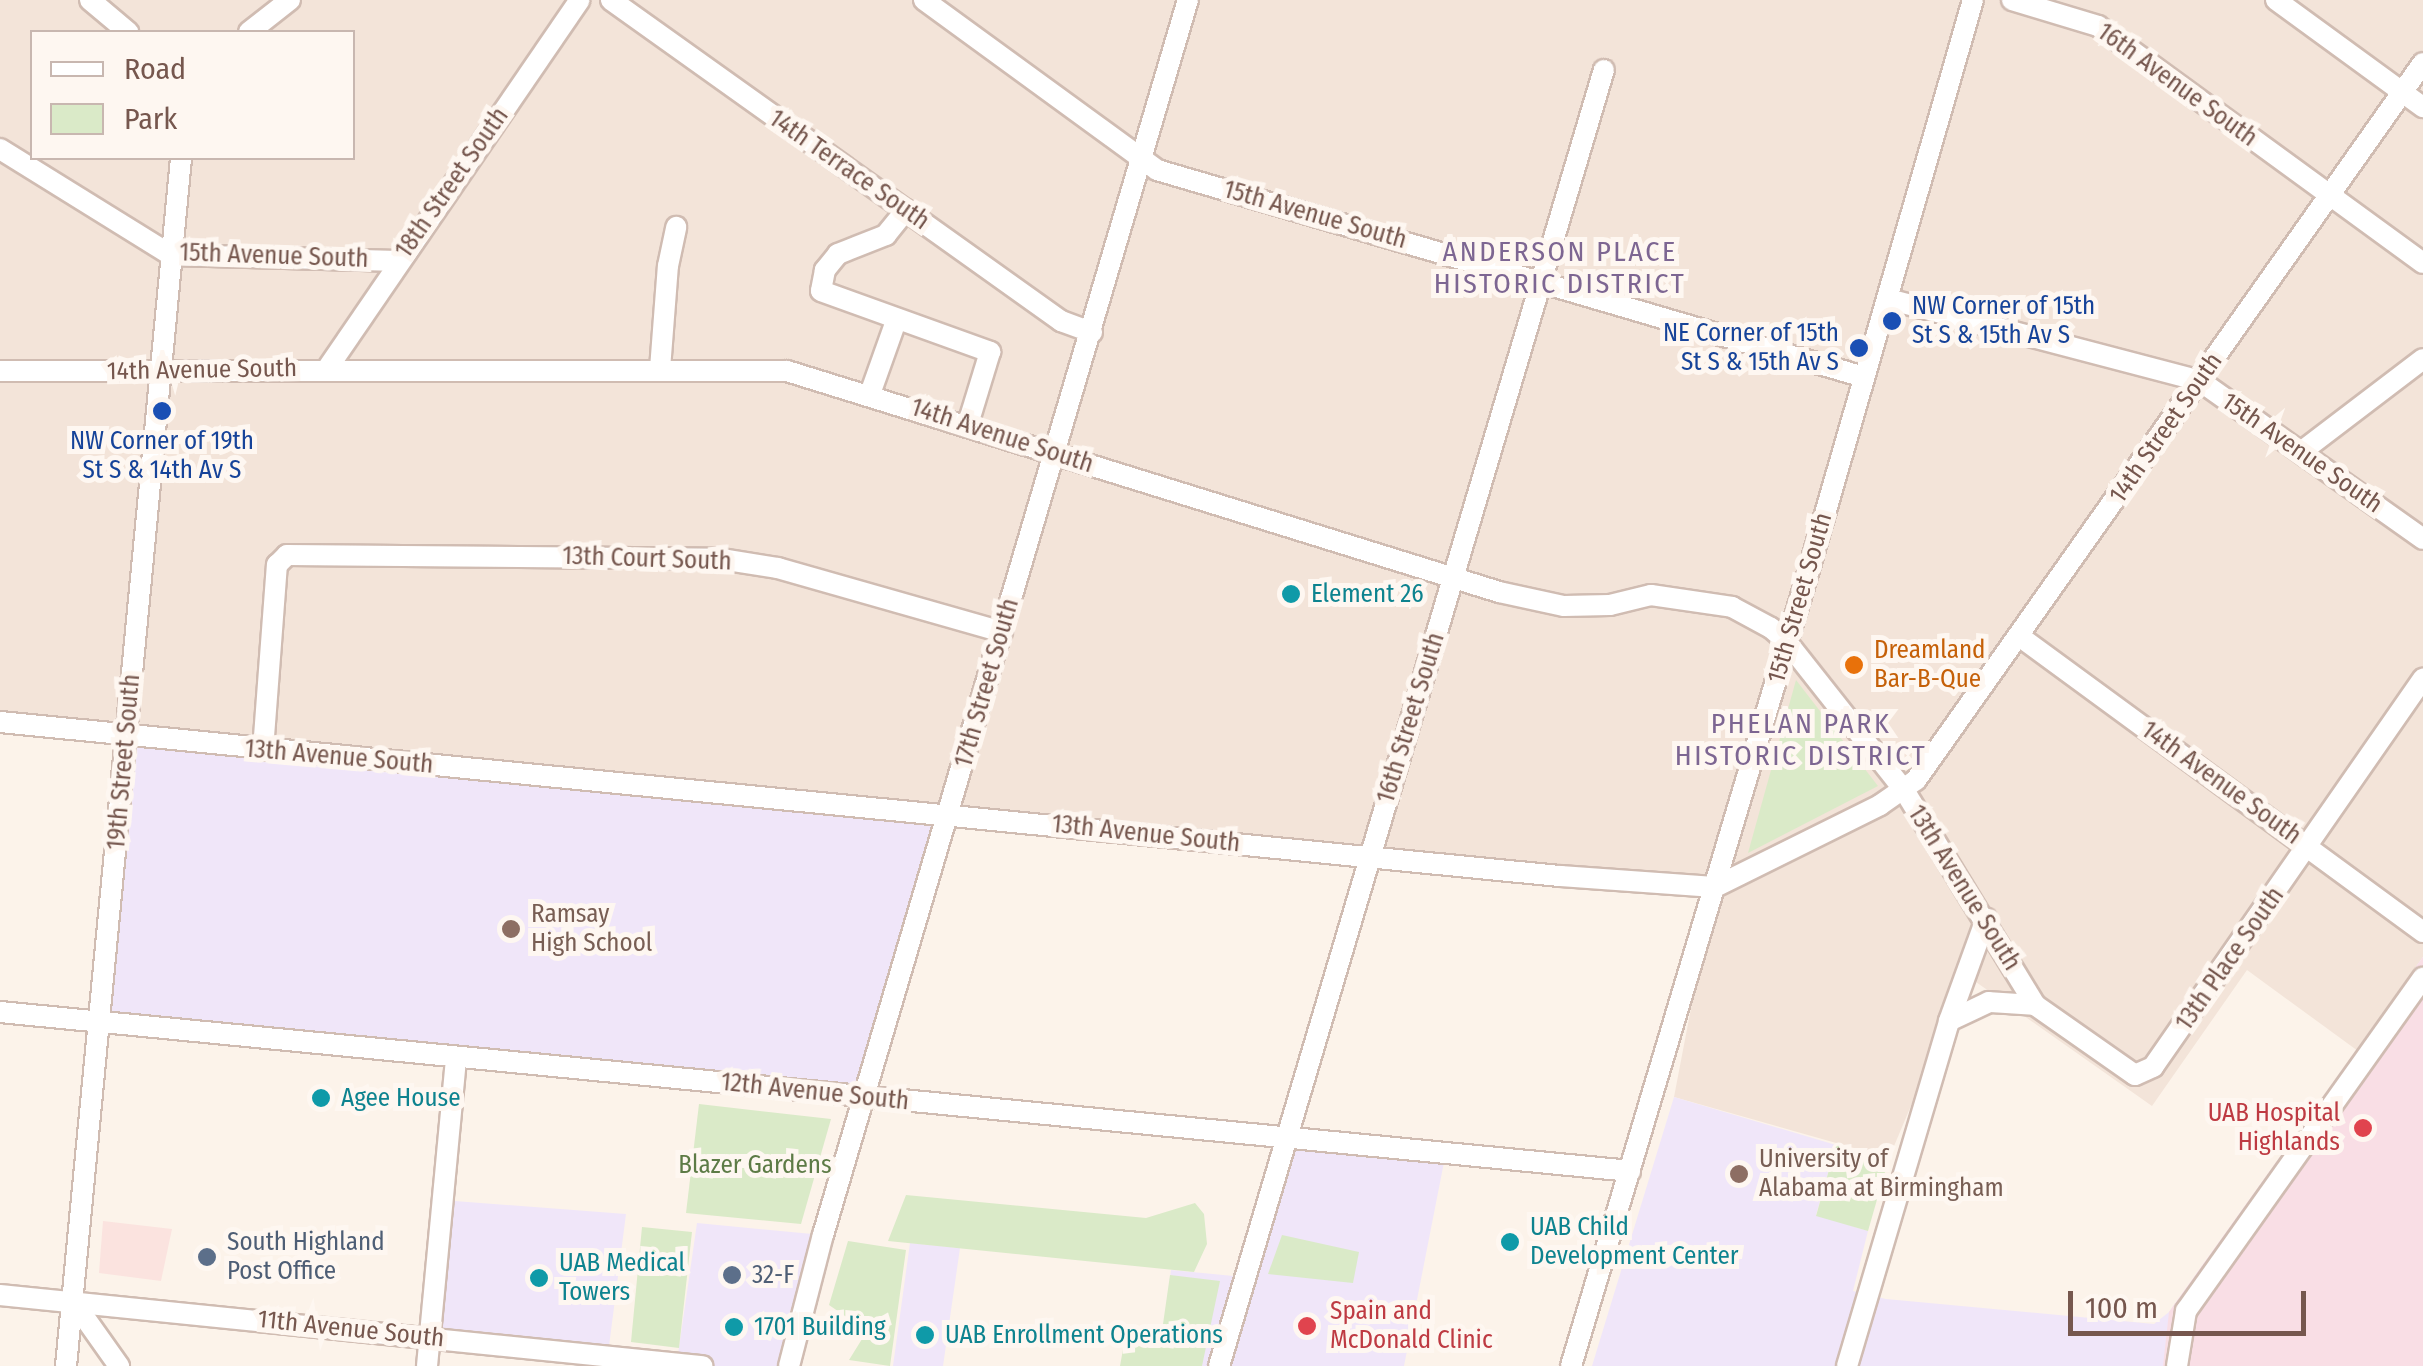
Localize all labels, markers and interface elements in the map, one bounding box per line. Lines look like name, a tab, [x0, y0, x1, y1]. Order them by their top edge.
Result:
street label: 16th Avenue South	[2091, 17, 2263, 153]
legend	[30, 30, 355, 160]
text: Road	[124, 51, 186, 87]
text: Park	[124, 101, 177, 137]
street label: 18th Street South	[389, 102, 515, 264]
street label: 14th Terrace South	[763, 104, 935, 236]
street label: 15th Avenue South	[1220, 174, 1410, 256]
district label: ANDERSON PLACE HISTORIC DISTRICT	[1434, 235, 1686, 301]
street label: 15th Avenue South	[179, 238, 369, 274]
place label: NW Corner of 15th St S & 15th Av S	[1912, 292, 2095, 351]
marker: NW Corner of 15th St S & 15th Av S	[1881, 310, 1903, 332]
place label: NE Corner of 15th St S & 15th Av S	[1663, 319, 1839, 378]
marker: NE Corner of 15th St S & 15th Av S	[1848, 337, 1870, 359]
street label: 14th Street South	[2103, 347, 2229, 509]
street label: 14th Avenue South	[107, 353, 297, 387]
street label: 15th Avenue South	[2216, 386, 2388, 520]
street label: 14th Avenue South	[907, 392, 1097, 480]
marker: NW Corner of 19th St S & 14th Av S	[151, 400, 173, 422]
place label: NW Corner of 19th St S & 14th Av S	[70, 427, 254, 486]
street label: 15th Street South	[1761, 509, 1839, 687]
street label: 13th Court South	[562, 541, 732, 577]
place label: Element 26	[1311, 579, 1424, 609]
marker: Element 26	[1280, 583, 1302, 605]
street label: 17th Street South	[949, 595, 1025, 771]
street label: 16th Street South	[1371, 629, 1451, 807]
place label: Dreamland Bar-B-Que	[1874, 636, 1985, 695]
marker: Dreamland Bar-B-Que	[1843, 654, 1865, 676]
street label: 19th Street South	[101, 673, 147, 851]
district label: PHELAN PARK HISTORIC DISTRICT	[1675, 707, 1927, 773]
street label: 14th Avenue South	[2135, 715, 2307, 851]
street label: 13th Avenue South	[243, 734, 435, 780]
street label: 13th Avenue South	[1901, 800, 2027, 976]
street label: 13th Avenue South	[1050, 809, 1242, 859]
street label: 13th Place South	[2169, 881, 2291, 1037]
place label: Ramsay High School	[531, 900, 652, 959]
marker: Ramsay High School	[500, 918, 522, 940]
street label: 12th Avenue South	[719, 1067, 911, 1117]
place label: Agee House	[341, 1083, 460, 1113]
marker: Agee House	[310, 1087, 332, 1109]
place label: UAB Hospital Highlands	[2208, 1099, 2340, 1158]
marker: UAB Hospital Highlands	[2350, 1115, 2376, 1141]
place label: University of Alabama at Birmingham	[1759, 1145, 2004, 1204]
park label: Blazer Gardens	[678, 1150, 832, 1180]
marker: University of Alabama at Birmingham	[1728, 1163, 1750, 1185]
place label: UAB Child Development Center	[1530, 1213, 1738, 1272]
place label: South Highland Post Office	[227, 1228, 385, 1287]
marker: UAB Child Development Center	[1499, 1231, 1521, 1253]
marker: South Highland Post Office	[196, 1246, 218, 1268]
place label: UAB Medical Towers	[559, 1249, 685, 1308]
place label: 32-F	[752, 1260, 794, 1290]
marker: 32-F	[721, 1264, 743, 1286]
marker: UAB Medical Towers	[528, 1267, 550, 1289]
scale bar	[2073, 1271, 2310, 1333]
text: 100 m	[2085, 1290, 2158, 1326]
place label: Spain and McDonald Clinic	[1330, 1297, 1493, 1356]
street label: 11th Avenue South	[256, 1304, 446, 1354]
place label: 1701 Building	[754, 1312, 886, 1342]
marker: Spain and McDonald Clinic	[1294, 1313, 1320, 1339]
marker: 1701 Building	[723, 1316, 745, 1338]
place label: UAB Enrollment Operations	[945, 1320, 1223, 1350]
marker: UAB Enrollment Operations	[914, 1324, 936, 1346]

